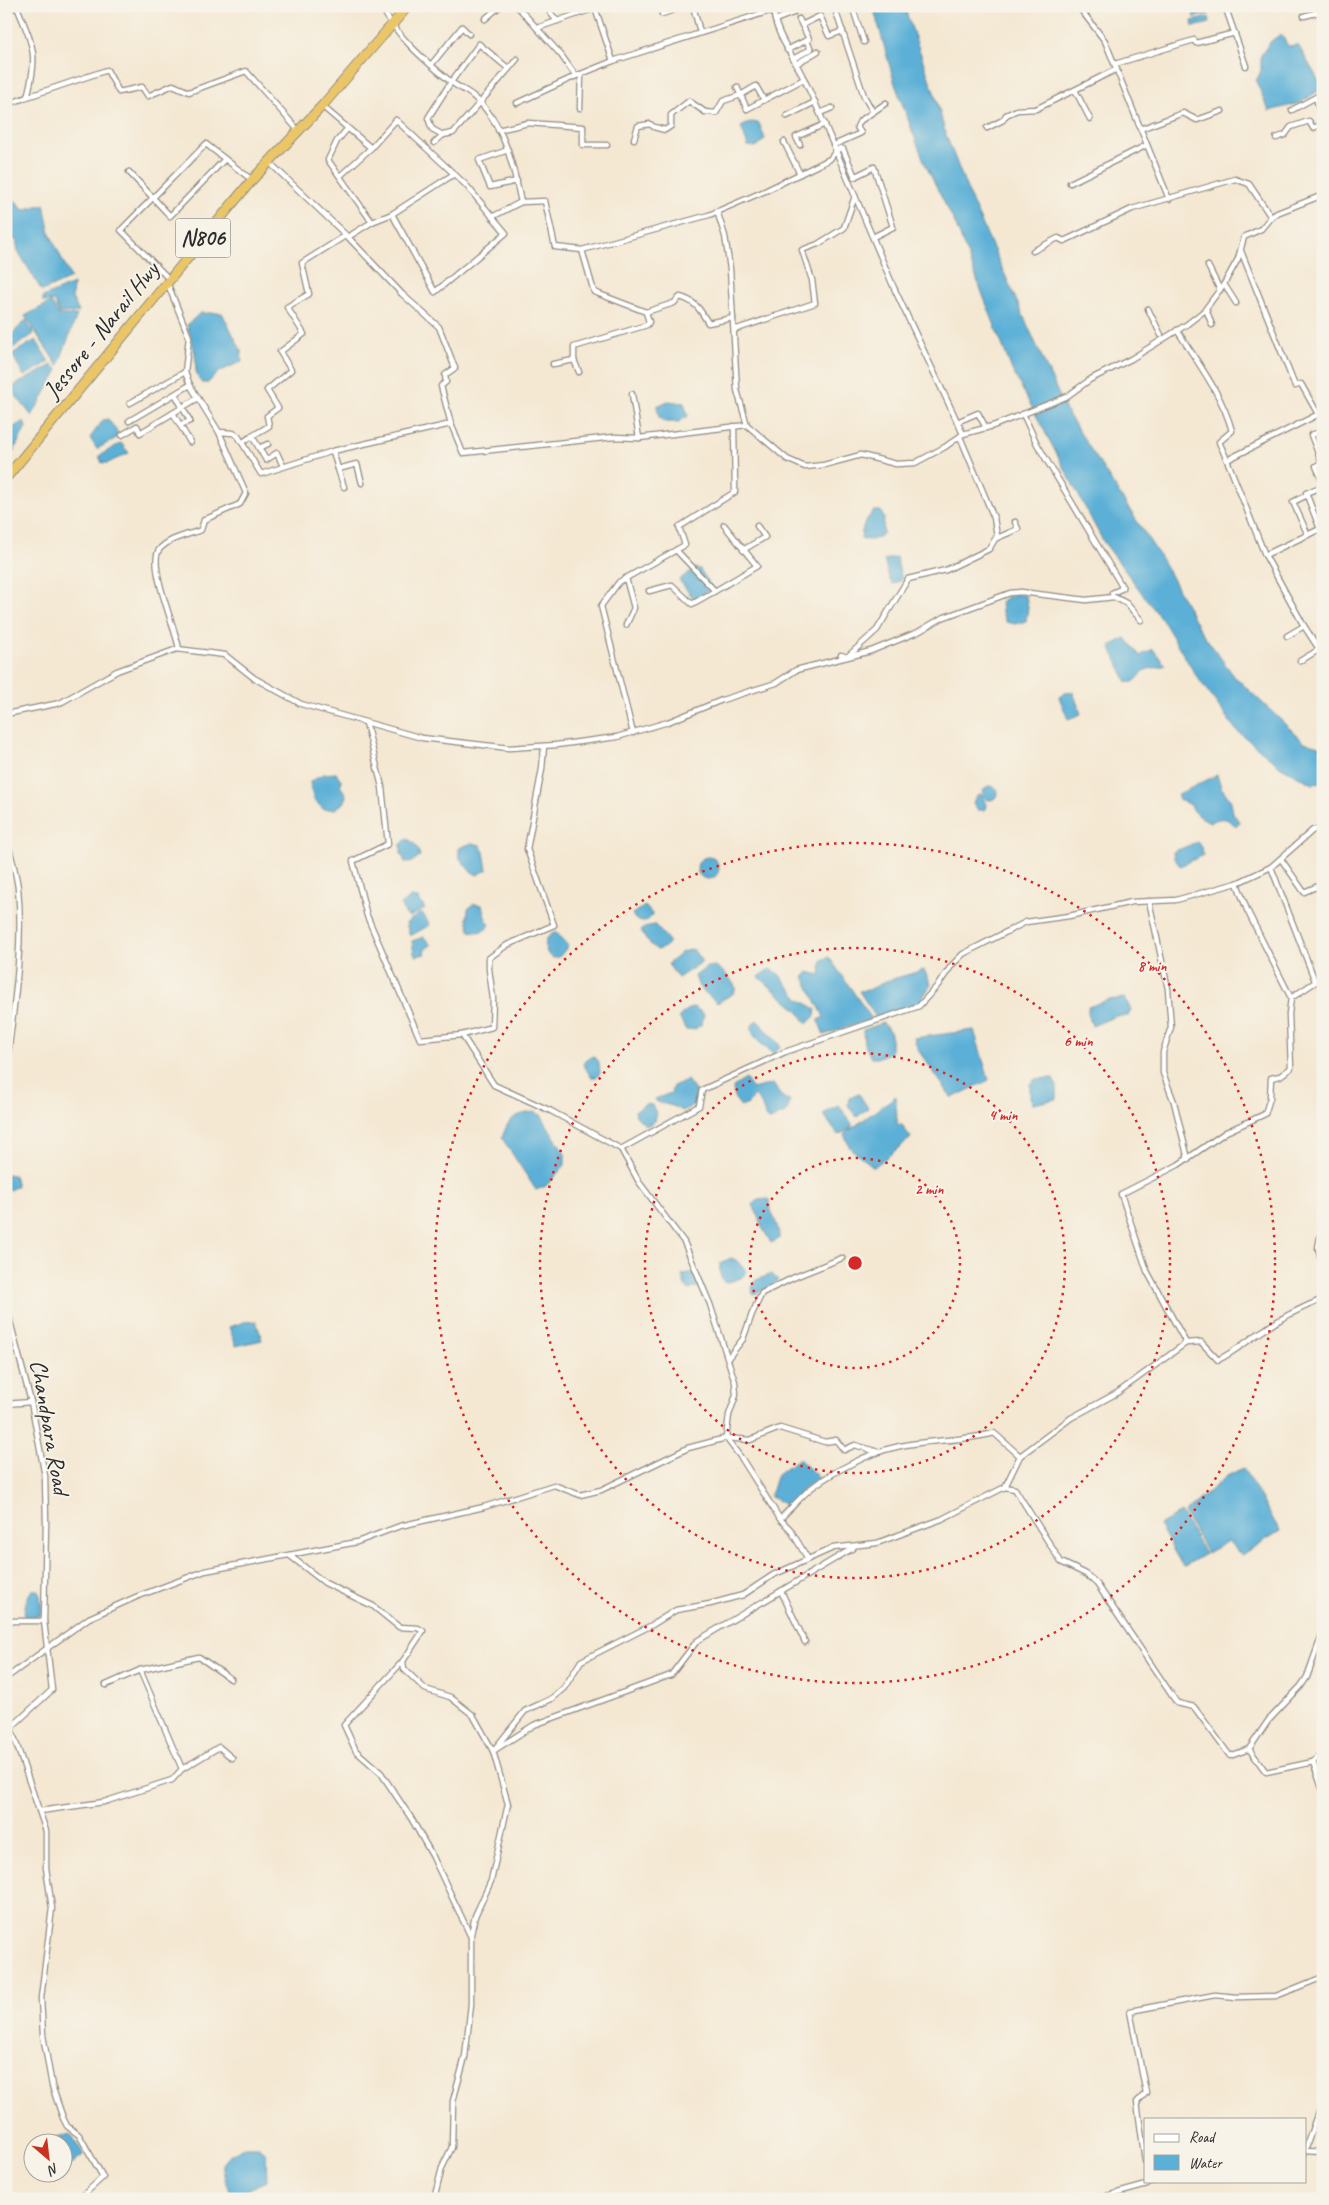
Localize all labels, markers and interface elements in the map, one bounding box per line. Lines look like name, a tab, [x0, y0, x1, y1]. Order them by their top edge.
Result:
road number: N806	[176, 218, 230, 258]
street label: Jessore - Narail Hwy	[36, 254, 166, 405]
text: 8 min	[1138, 957, 1167, 976]
text: 6 min	[1063, 1032, 1094, 1051]
text: 4 min	[989, 1106, 1018, 1125]
text: 2 min	[915, 1180, 944, 1199]
centre of rings	[846, 1254, 864, 1272]
street label: Chandpara Road	[23, 1357, 77, 1500]
legend	[1144, 2118, 1306, 2182]
text: Road	[1189, 2128, 1216, 2147]
north arrow	[22, 2132, 72, 2182]
text: Water	[1189, 2154, 1223, 2173]
text: N	[44, 2159, 62, 2180]

